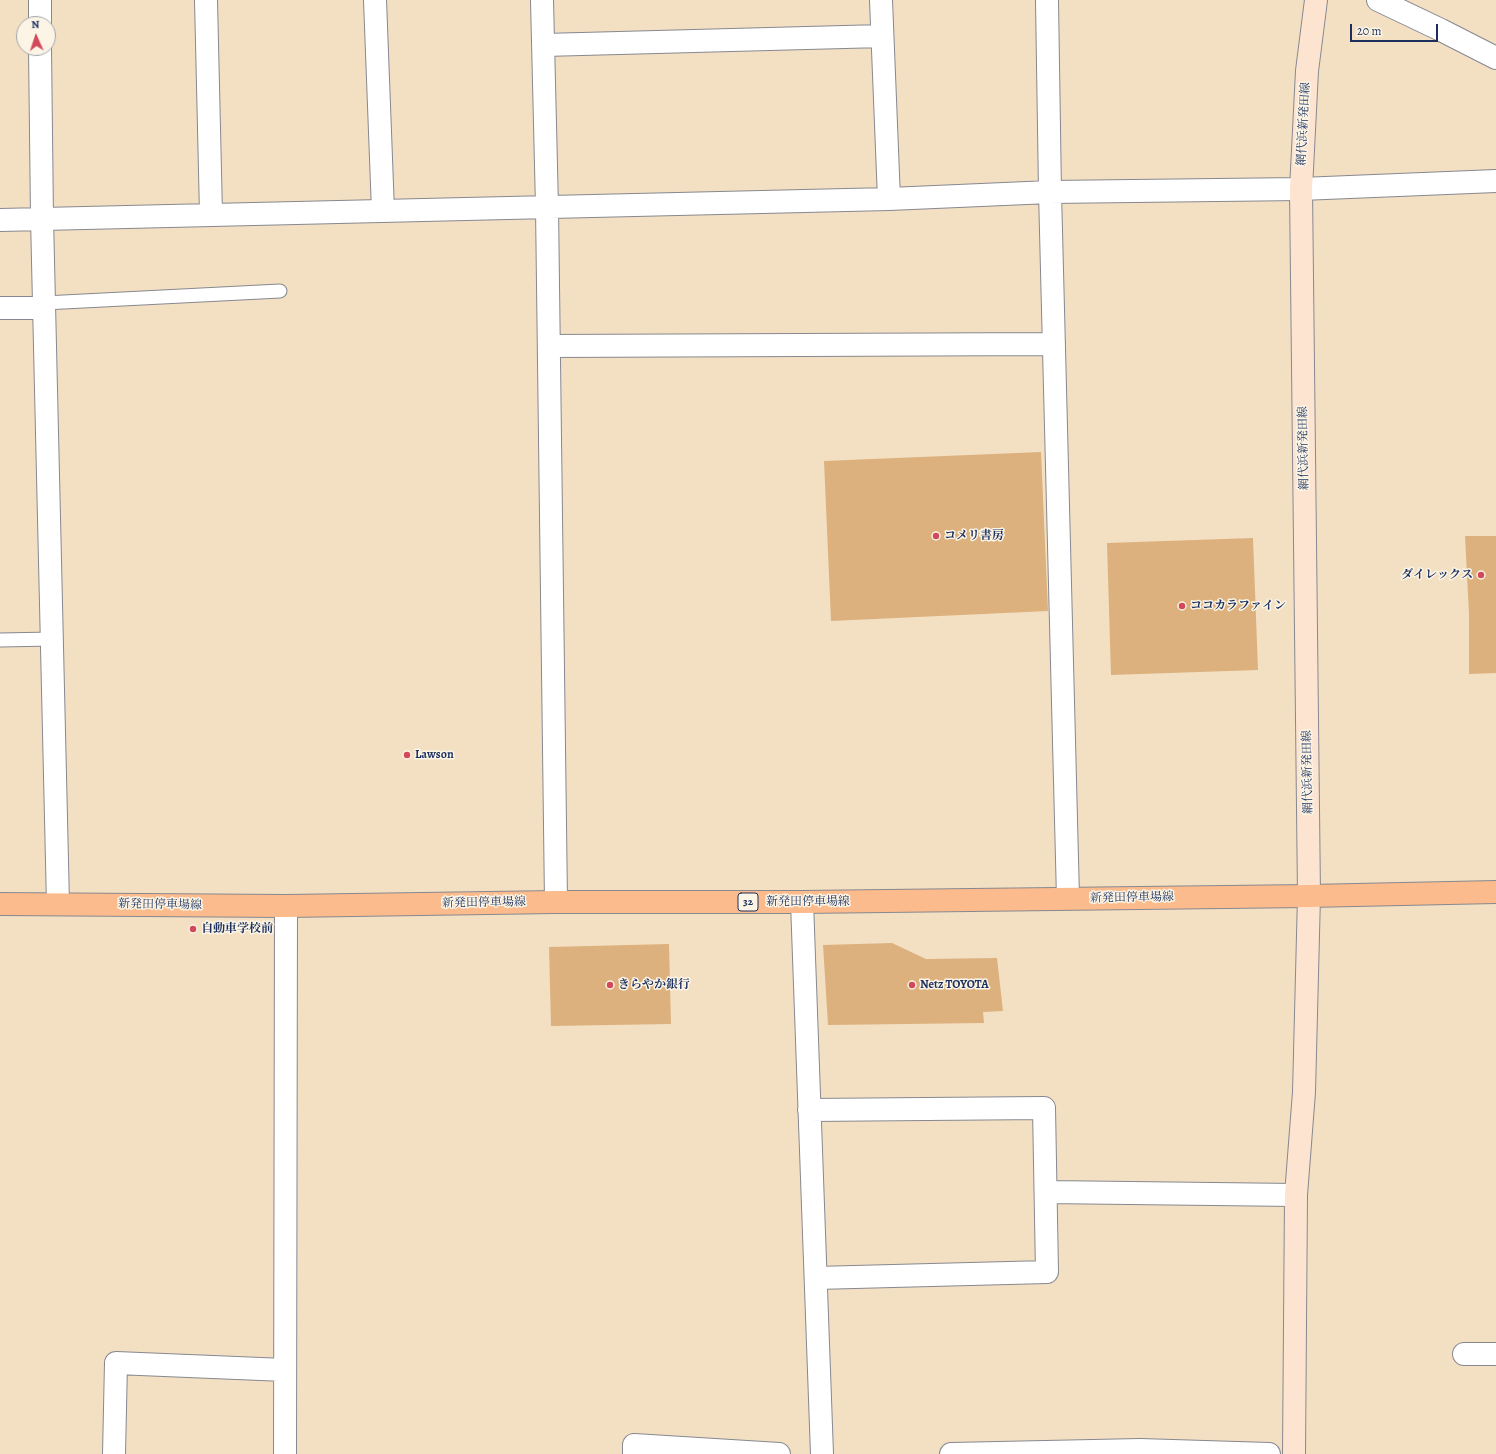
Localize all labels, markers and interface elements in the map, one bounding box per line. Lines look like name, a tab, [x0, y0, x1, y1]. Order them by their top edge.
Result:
north arrow	[16, 16, 56, 56]
scale bar	[1352, 16, 1440, 42]
text: N	[31, 17, 40, 32]
text: 20 m	[1357, 23, 1381, 39]
street label: 網代浜新発田線	[1295, 82, 1313, 166]
street label: 網代浜新発田線	[1296, 406, 1312, 490]
place label: コメリ書房	[944, 529, 1004, 543]
marker: コメリ書房	[931, 531, 941, 541]
place label: ダイレックス	[1401, 568, 1473, 582]
marker: ダイレックス	[1476, 570, 1486, 580]
place label: ココカラファイン	[1190, 599, 1286, 613]
marker: ココカラファイン	[1177, 601, 1187, 611]
street label: 網代浜新発田線	[1300, 730, 1316, 814]
place label: Lawson	[415, 748, 454, 762]
marker: Lawson	[402, 750, 412, 760]
street label: 新発田停車場線	[1090, 890, 1174, 906]
road number: 32	[738, 893, 758, 911]
street label: 新発田停車場線	[442, 895, 526, 911]
street label: 新発田停車場線	[766, 895, 850, 909]
street label: 新発田停車場線	[118, 897, 202, 913]
place label: 自動車学校前	[201, 922, 273, 936]
marker: 自動車学校前	[188, 924, 198, 934]
place label: きらやか銀行	[618, 978, 690, 992]
place label: Netz TOYOTA	[920, 978, 989, 992]
marker: きらやか銀行	[605, 980, 615, 990]
marker: Netz TOYOTA	[907, 980, 917, 990]

